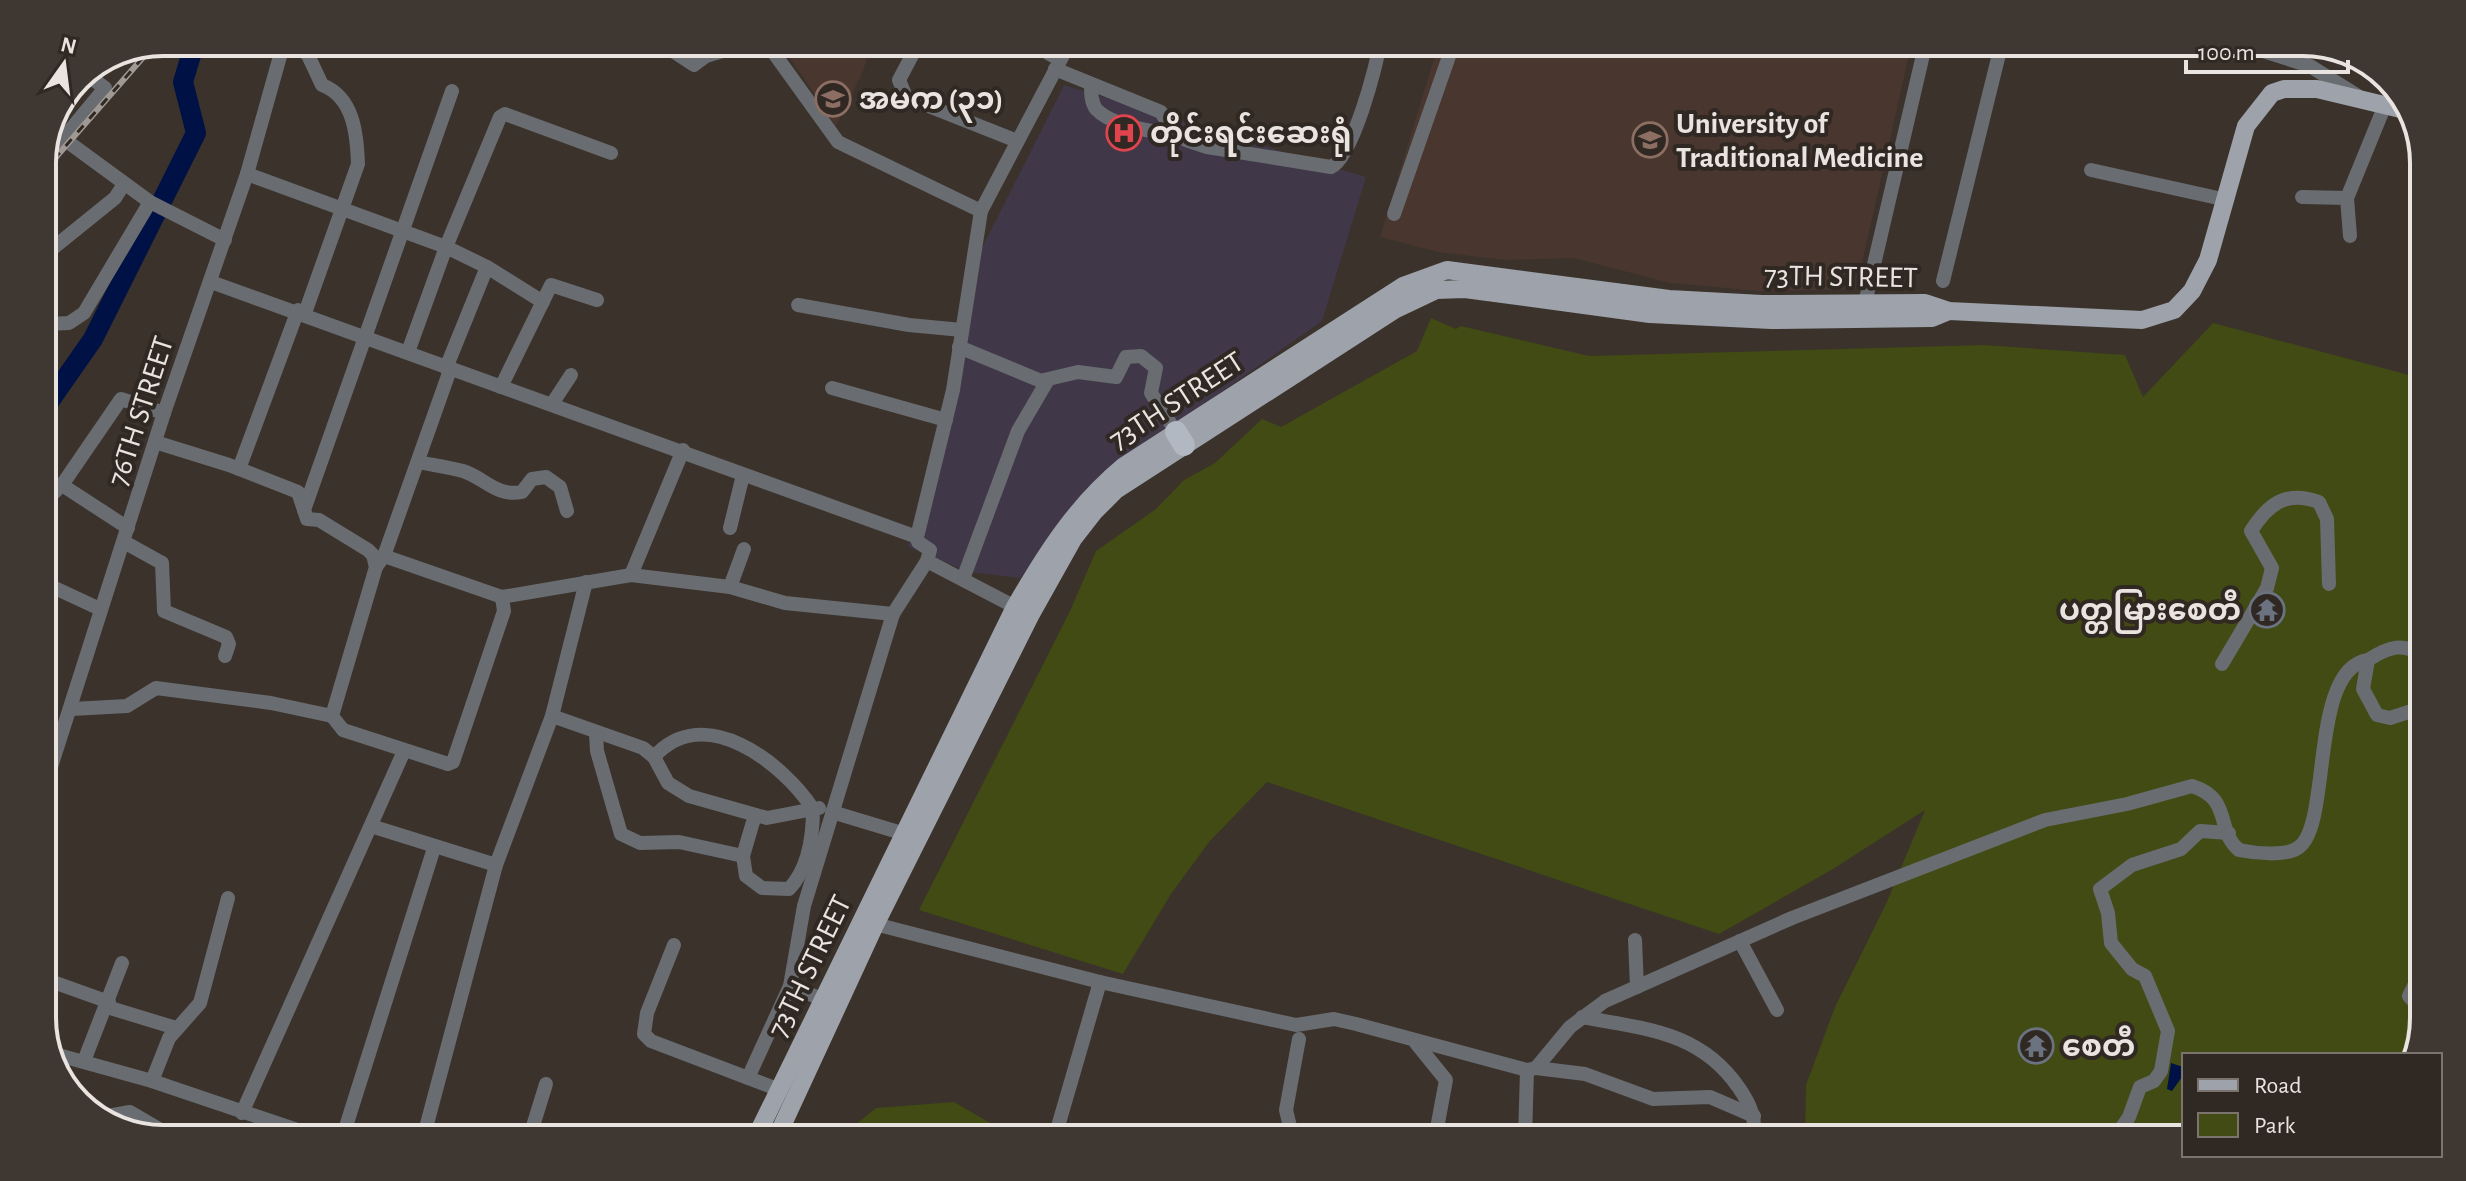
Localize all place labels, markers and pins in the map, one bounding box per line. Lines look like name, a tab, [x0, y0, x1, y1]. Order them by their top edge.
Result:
school or university icon: အမက (၃၁)	[814, 80, 852, 118]
place label: အမက (၃၁)	[859, 85, 1004, 123]
place label: University of Traditional Medicine	[1676, 109, 1924, 173]
place label: တိုင်းရင်းဆေးရုံ	[1150, 112, 1352, 157]
hospital icon: တိုင်းရင်းဆေးရုံ	[1105, 114, 1143, 152]
school or university icon: University of Traditional Medicine	[1631, 121, 1669, 159]
place label: ပတ္တမြားစေတီ	[2059, 589, 2241, 634]
temple icon: ပတ္တမြားစေတီ	[2248, 591, 2286, 629]
place label: စေတီ	[2062, 1025, 2135, 1062]
temple icon: စေတီ	[2017, 1027, 2055, 1065]

